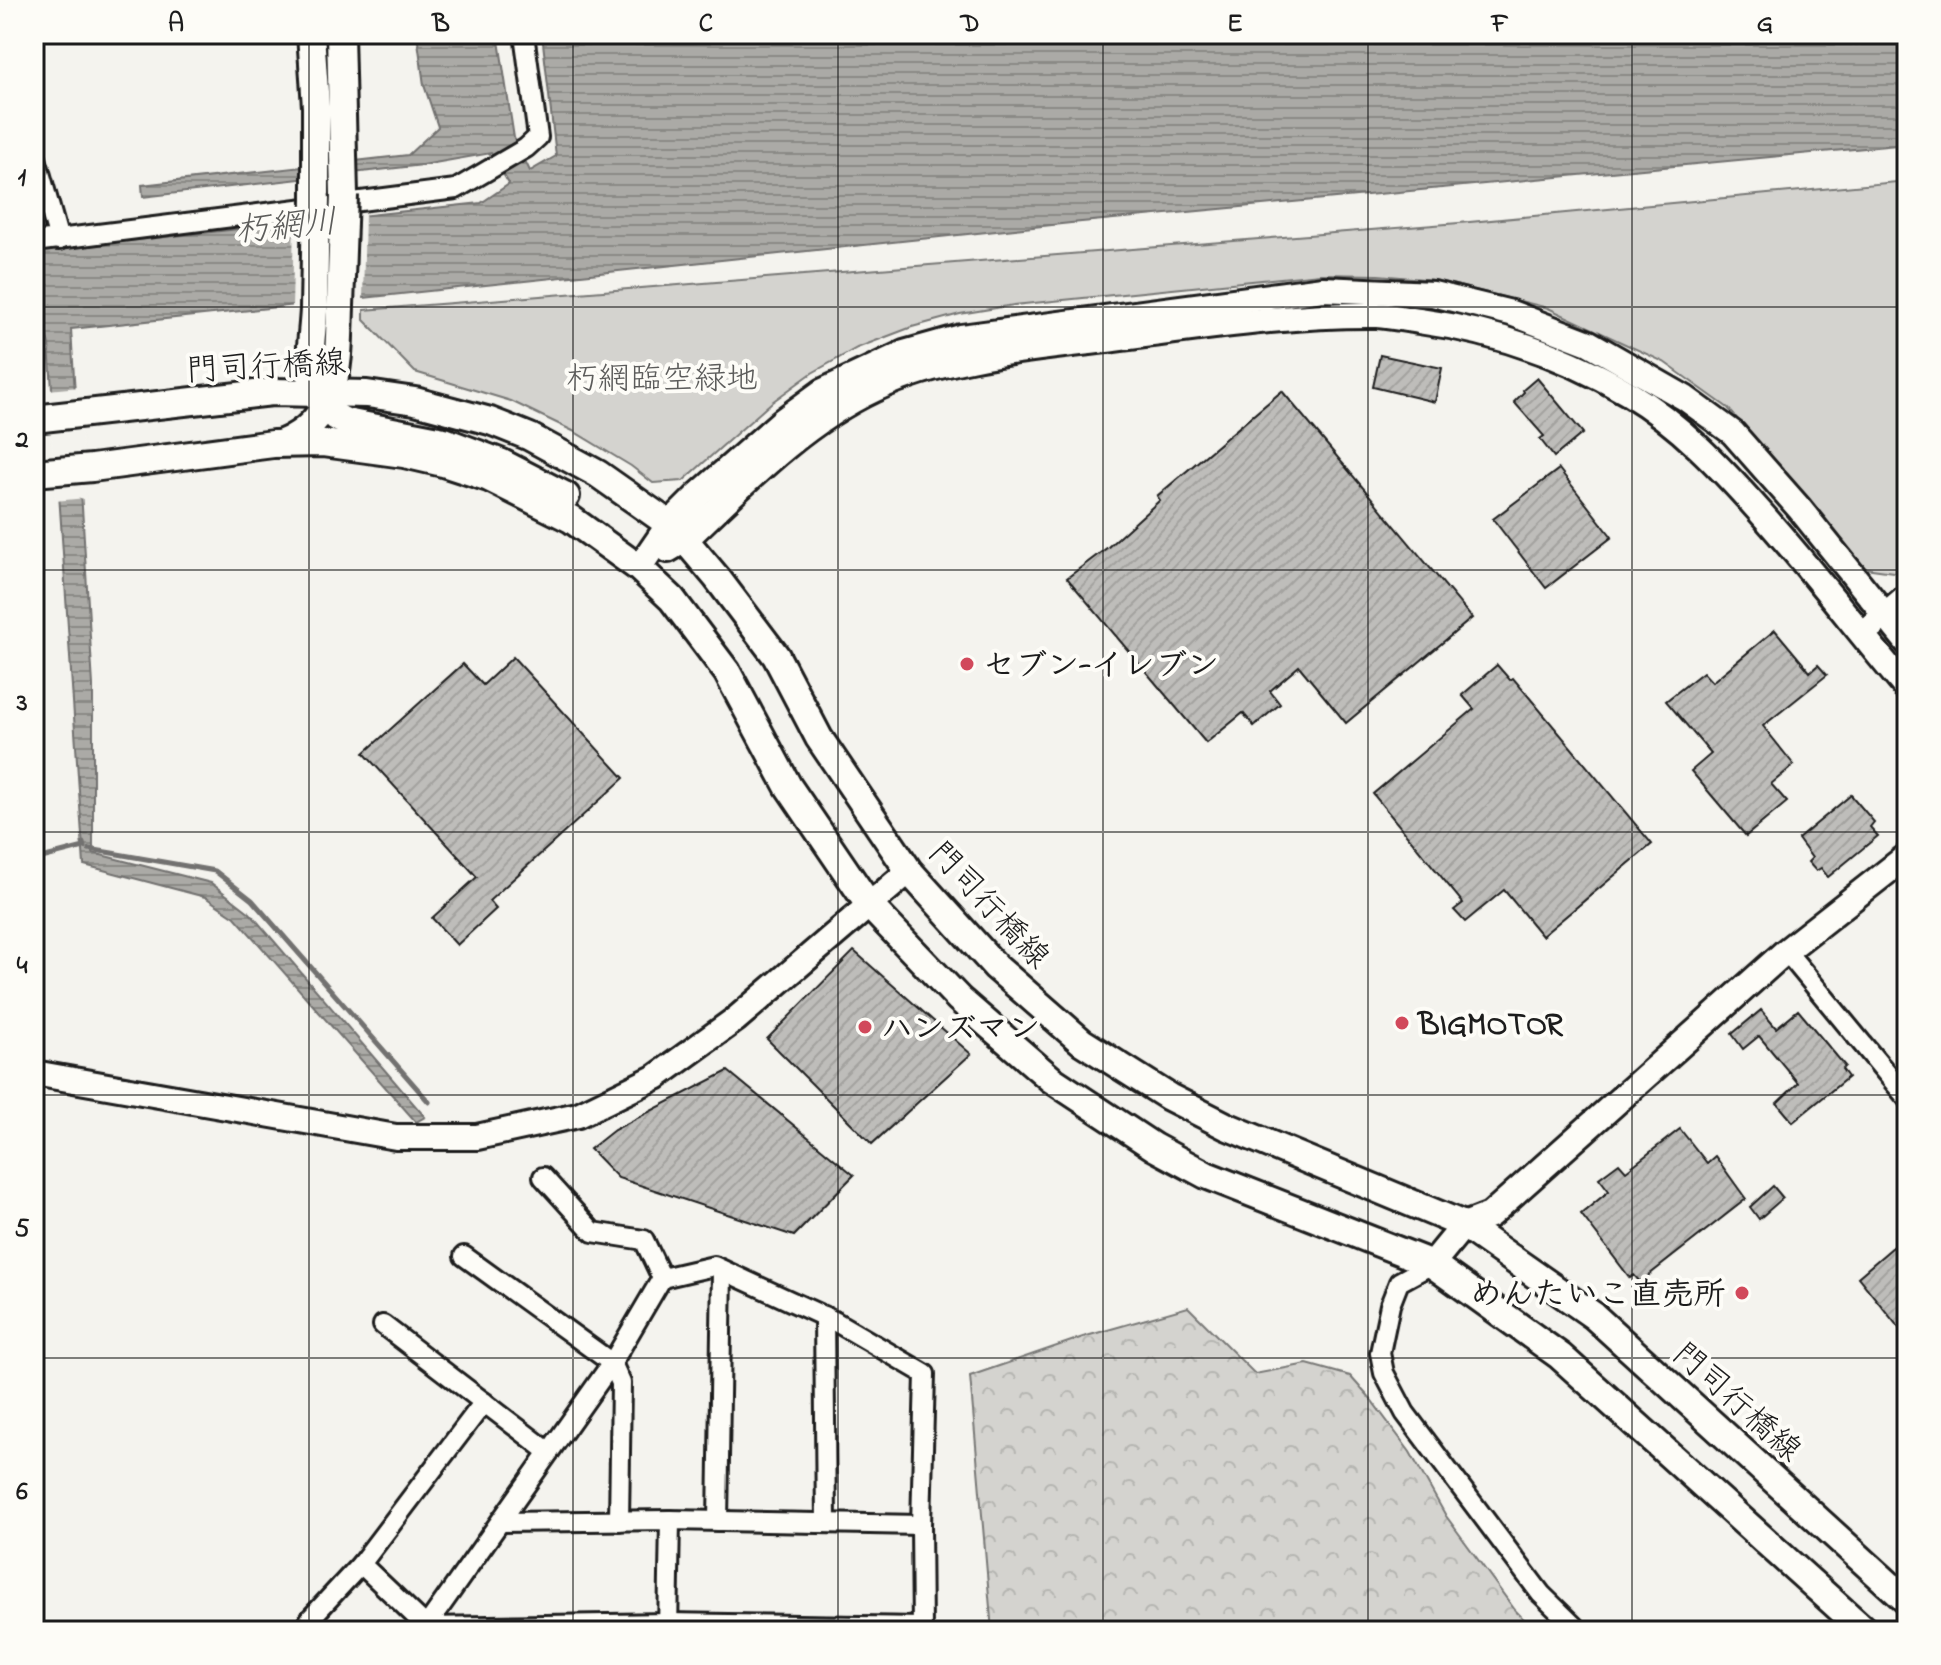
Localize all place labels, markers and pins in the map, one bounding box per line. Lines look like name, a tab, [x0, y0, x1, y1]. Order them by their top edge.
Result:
place label: セブン-イレブン	[983, 644, 1219, 691]
marker: セブン-イレブン	[958, 655, 976, 673]
place label: BIGMOTOR	[1416, 1003, 1564, 1050]
place label: ハンズマン	[881, 1007, 1040, 1054]
marker: BIGMOTOR	[1393, 1014, 1411, 1032]
marker: ハンズマン	[856, 1018, 874, 1036]
place label: めんたいこ直売所	[1470, 1273, 1726, 1320]
marker: めんたいこ直売所	[1733, 1284, 1751, 1302]

